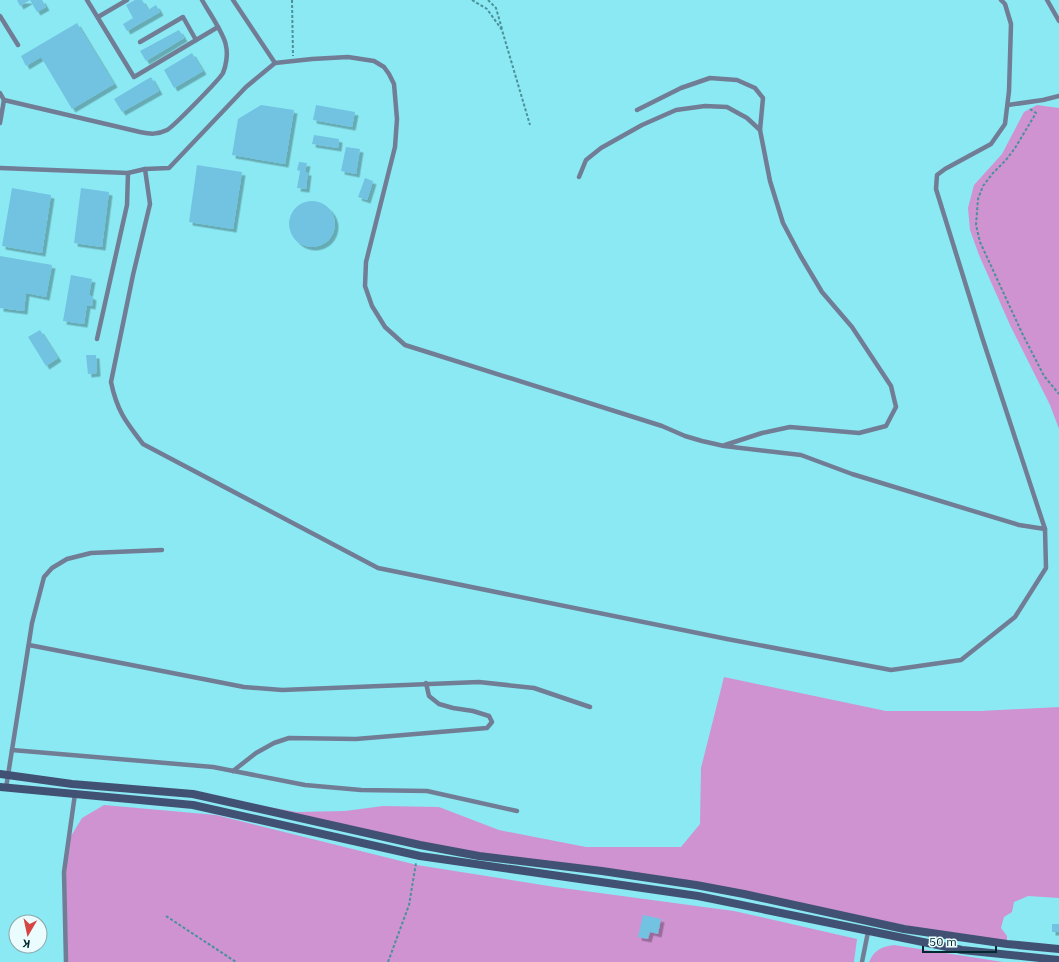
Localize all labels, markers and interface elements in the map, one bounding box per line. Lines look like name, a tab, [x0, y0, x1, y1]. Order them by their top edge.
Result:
north arrow	[8, 914, 48, 954]
scale bar	[923, 928, 996, 954]
text: 50 m	[929, 934, 957, 949]
text: K	[21, 936, 31, 951]

